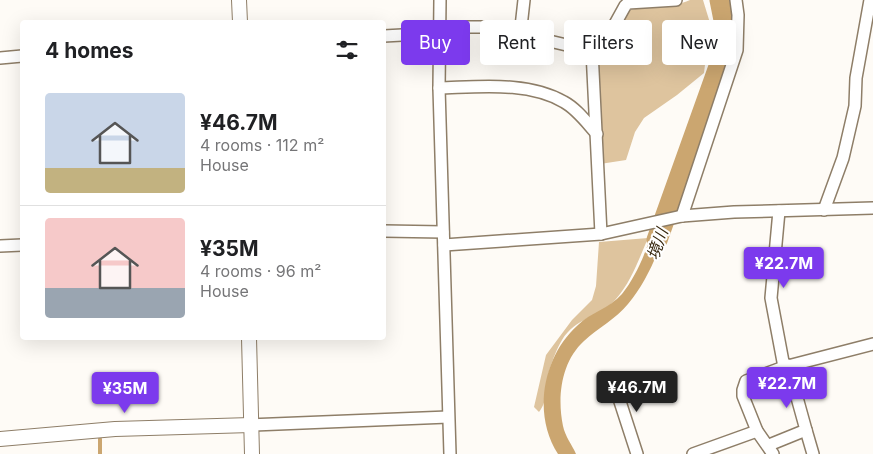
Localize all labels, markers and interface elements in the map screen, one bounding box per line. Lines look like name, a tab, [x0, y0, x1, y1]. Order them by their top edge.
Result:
chip: Buy	[401, 20, 470, 65]
chip: Rent	[480, 20, 554, 65]
chip: Filters	[564, 20, 652, 65]
chip: New	[662, 20, 736, 65]
icon: filters	[333, 36, 361, 64]
text: 4 homes	[45, 38, 134, 63]
text: ¥46.7M	[200, 110, 277, 135]
icon: home	[85, 113, 145, 173]
text: 4 rooms · 112 m²	[200, 135, 324, 155]
text: House	[200, 155, 249, 175]
water label: 境川	[642, 224, 672, 262]
text: ¥35M	[200, 236, 259, 261]
icon: home	[85, 238, 145, 298]
pin: ¥22.7M	[743, 246, 825, 289]
text: ¥22.7M	[755, 253, 813, 273]
text: 4 rooms · 96 m²	[200, 261, 321, 281]
text: House	[200, 281, 249, 301]
pin: ¥22.7M	[746, 366, 828, 409]
pin: ¥46.7M	[596, 370, 678, 413]
pin: ¥35M	[95, 372, 155, 414]
text: ¥22.7M	[758, 373, 816, 393]
text: ¥46.7M	[607, 377, 667, 397]
text: ¥35M	[103, 378, 147, 398]

